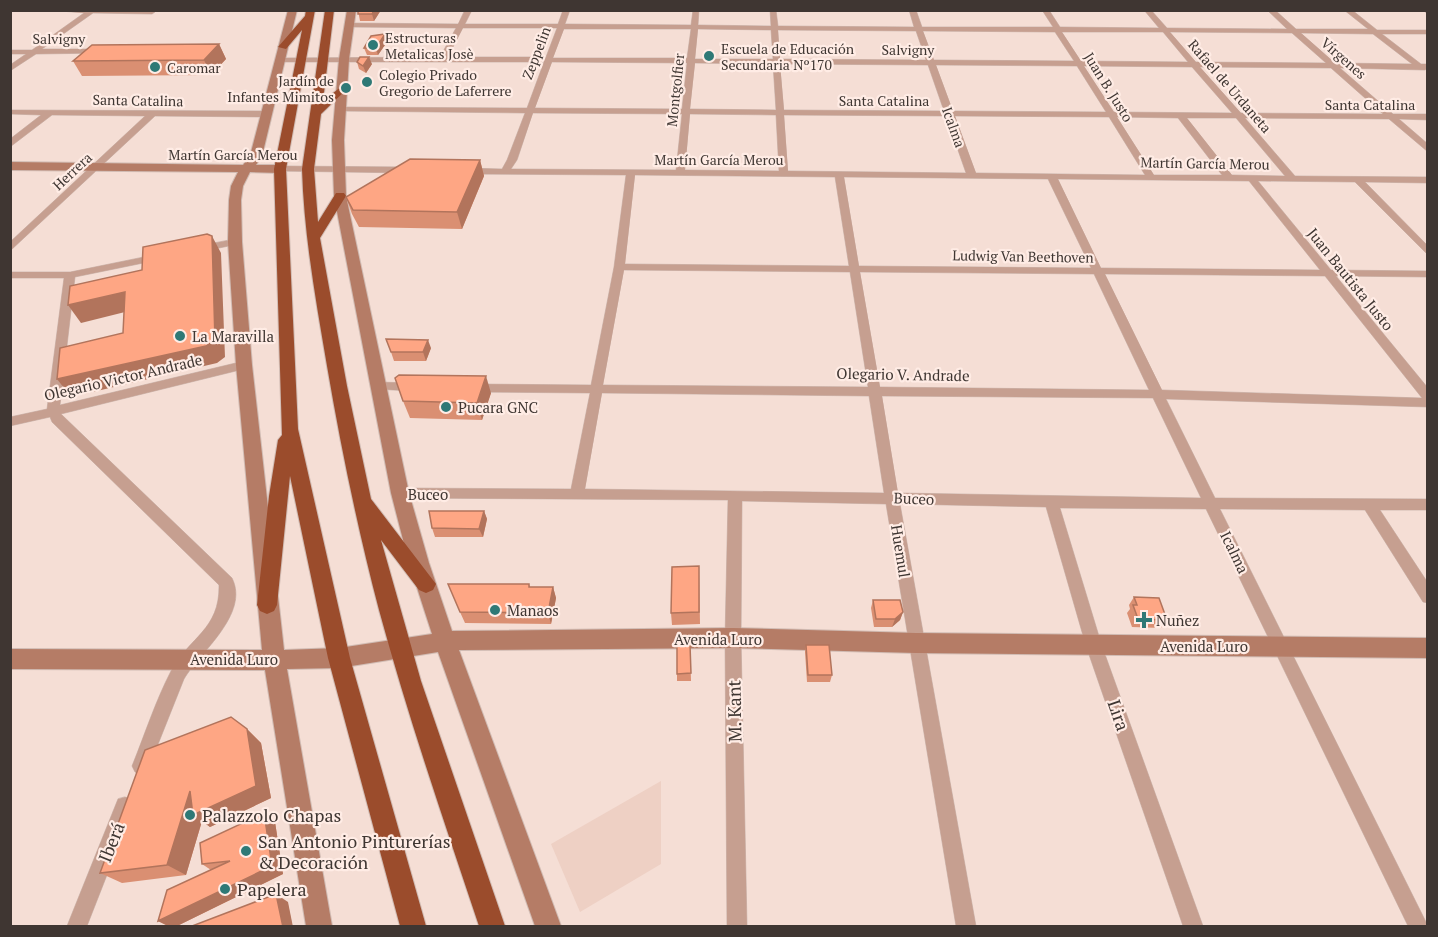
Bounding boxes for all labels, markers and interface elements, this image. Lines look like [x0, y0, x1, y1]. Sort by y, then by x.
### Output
street label: Zeppelin [517, 23, 555, 82]
place label: Estructuras Metalicas Josè [385, 28, 474, 63]
street label: Salvigny [33, 29, 86, 48]
street label: Vírgenes [1317, 33, 1371, 83]
street label: Rafael de Urdaneta [1184, 35, 1276, 137]
marker: Estructuras Metalicas Josè [366, 38, 380, 52]
place label: Escuela de Educación Secundaria Nº170 [721, 39, 855, 74]
street label: Salvigny [882, 40, 935, 59]
marker: Escuela de Educación Secundaria Nº170 [702, 49, 716, 63]
street label: Juan B. Justo [1080, 49, 1138, 126]
street label: Montgolfier [662, 52, 688, 128]
place label: Caromar [167, 58, 221, 77]
marker: Caromar [148, 60, 162, 74]
place label: Colegio Privado Gregorio de Laferrere [379, 65, 512, 100]
place label: Jardín de Infantes Mimitos [227, 71, 334, 106]
marker: Colegio Privado Gregorio de Laferrere [360, 75, 374, 89]
marker: Jardín de Infantes Mimitos [339, 81, 353, 95]
street label: Santa Catalina [92, 90, 184, 110]
street label: Santa Catalina [839, 91, 929, 110]
street label: Santa Catalina [1325, 95, 1415, 114]
street label: Icalma [938, 104, 970, 150]
street label: Martín García Merou [168, 145, 298, 164]
street label: Herrera [48, 148, 96, 194]
street label: Martín García Merou [654, 150, 784, 169]
street label: Martín García Merou [1140, 152, 1270, 174]
street label: Juan Bautista Justo [1303, 223, 1399, 335]
street label: Ludwig Van Beethoven [952, 245, 1094, 267]
place label: La Maravilla [192, 326, 275, 346]
marker: La Maravilla [173, 329, 187, 343]
street label: Olegario Victor Andrade [42, 349, 204, 405]
street label: Olegario V. Andrade [836, 363, 970, 385]
place label: Pucara GNC [458, 397, 538, 417]
marker: Pucara GNC [439, 400, 453, 414]
street label: Buceo [408, 484, 448, 504]
street label: Buceo [893, 487, 935, 509]
street label: Huemul [887, 523, 915, 579]
street label: Icalma [1216, 527, 1254, 577]
place label: Manaos [507, 600, 559, 620]
marker: Manaos [488, 603, 502, 617]
place label: Nuñez [1156, 610, 1199, 630]
marker: Nuñez [1137, 613, 1151, 627]
street label: Avenida Luro [674, 629, 762, 649]
street label: Avenida Luro [1160, 636, 1248, 656]
street label: Avenida Luro [190, 649, 278, 669]
street label: M. Kant [721, 679, 747, 742]
street label: Lira [1103, 696, 1135, 734]
place label: Palazzolo Chapas [202, 803, 341, 827]
marker: Palazzolo Chapas [183, 808, 197, 822]
street label: Iberá [92, 818, 130, 866]
place label: San Antonio Pinturerías & Decoración [258, 829, 451, 874]
marker: San Antonio Pinturerías & Decoración [239, 844, 253, 858]
place label: Papelera [237, 877, 307, 901]
marker: Papelera [218, 882, 232, 896]

